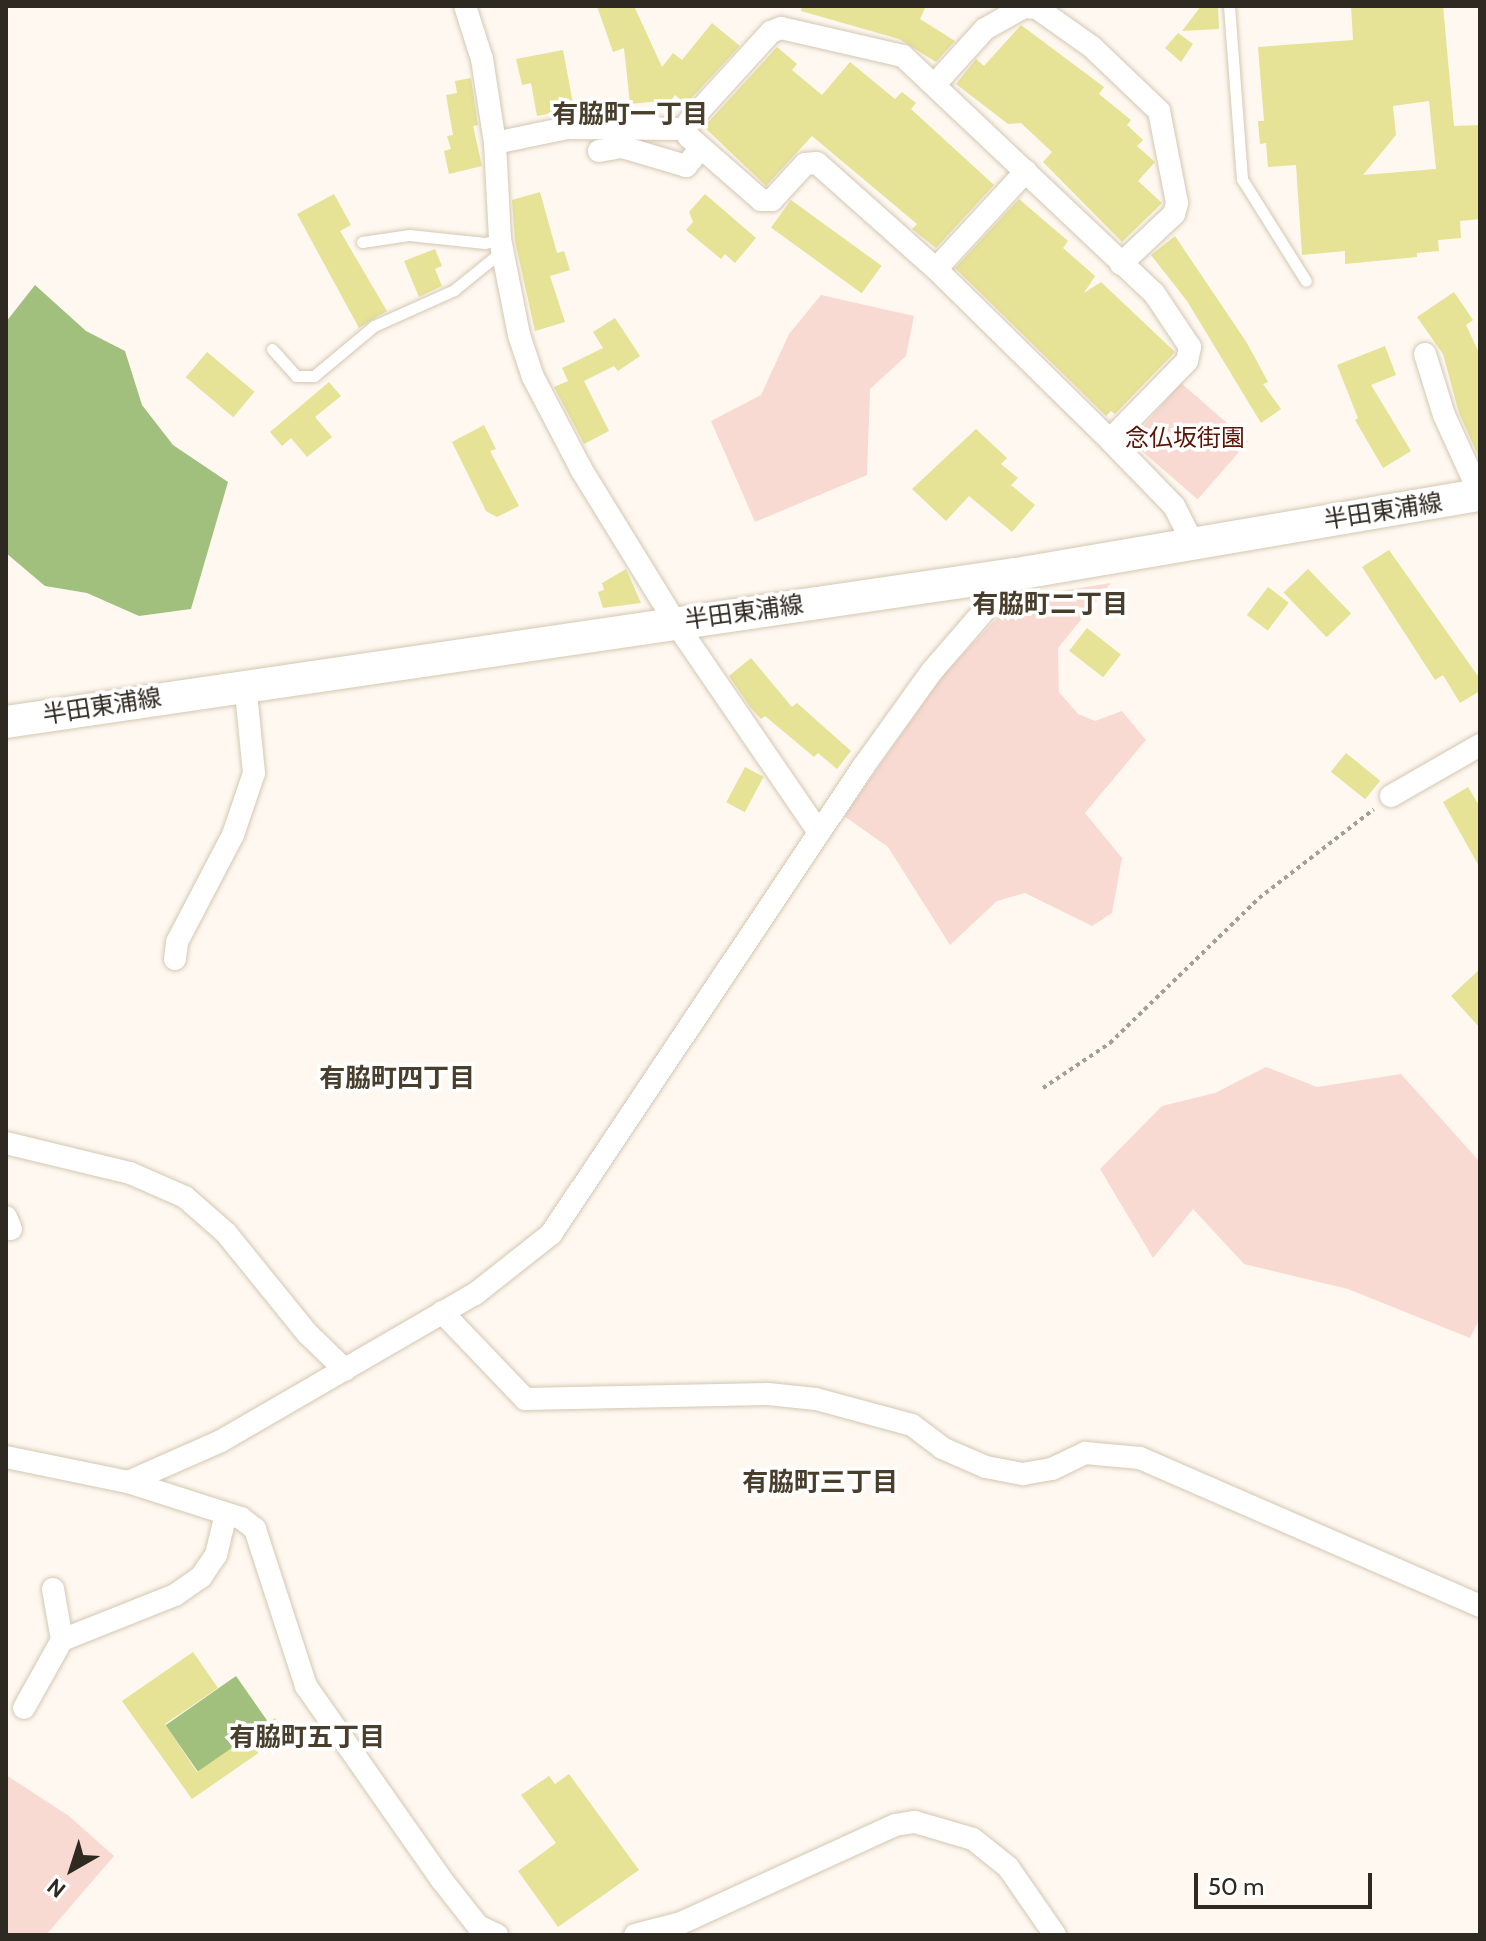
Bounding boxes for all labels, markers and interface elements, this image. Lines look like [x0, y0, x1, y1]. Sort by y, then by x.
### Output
district label: 有脇町一丁目 [552, 99, 708, 131]
park label: 念仏坂街園 [1125, 424, 1245, 452]
street label: 半田東浦線 [1321, 487, 1445, 535]
street label: 半田東浦線 [683, 589, 805, 635]
district label: 有脇町二丁目 [972, 589, 1128, 621]
street label: 半田東浦線 [40, 682, 164, 730]
district label: 有脇町四丁目 [319, 1063, 475, 1095]
district label: 有脇町三丁目 [742, 1467, 898, 1499]
district label: 有脇町五丁目 [229, 1722, 385, 1754]
north arrow [32, 1829, 112, 1909]
scale bar [1198, 1857, 1376, 1907]
text: 50 m [1208, 1872, 1264, 1901]
text: N [42, 1873, 71, 1903]

